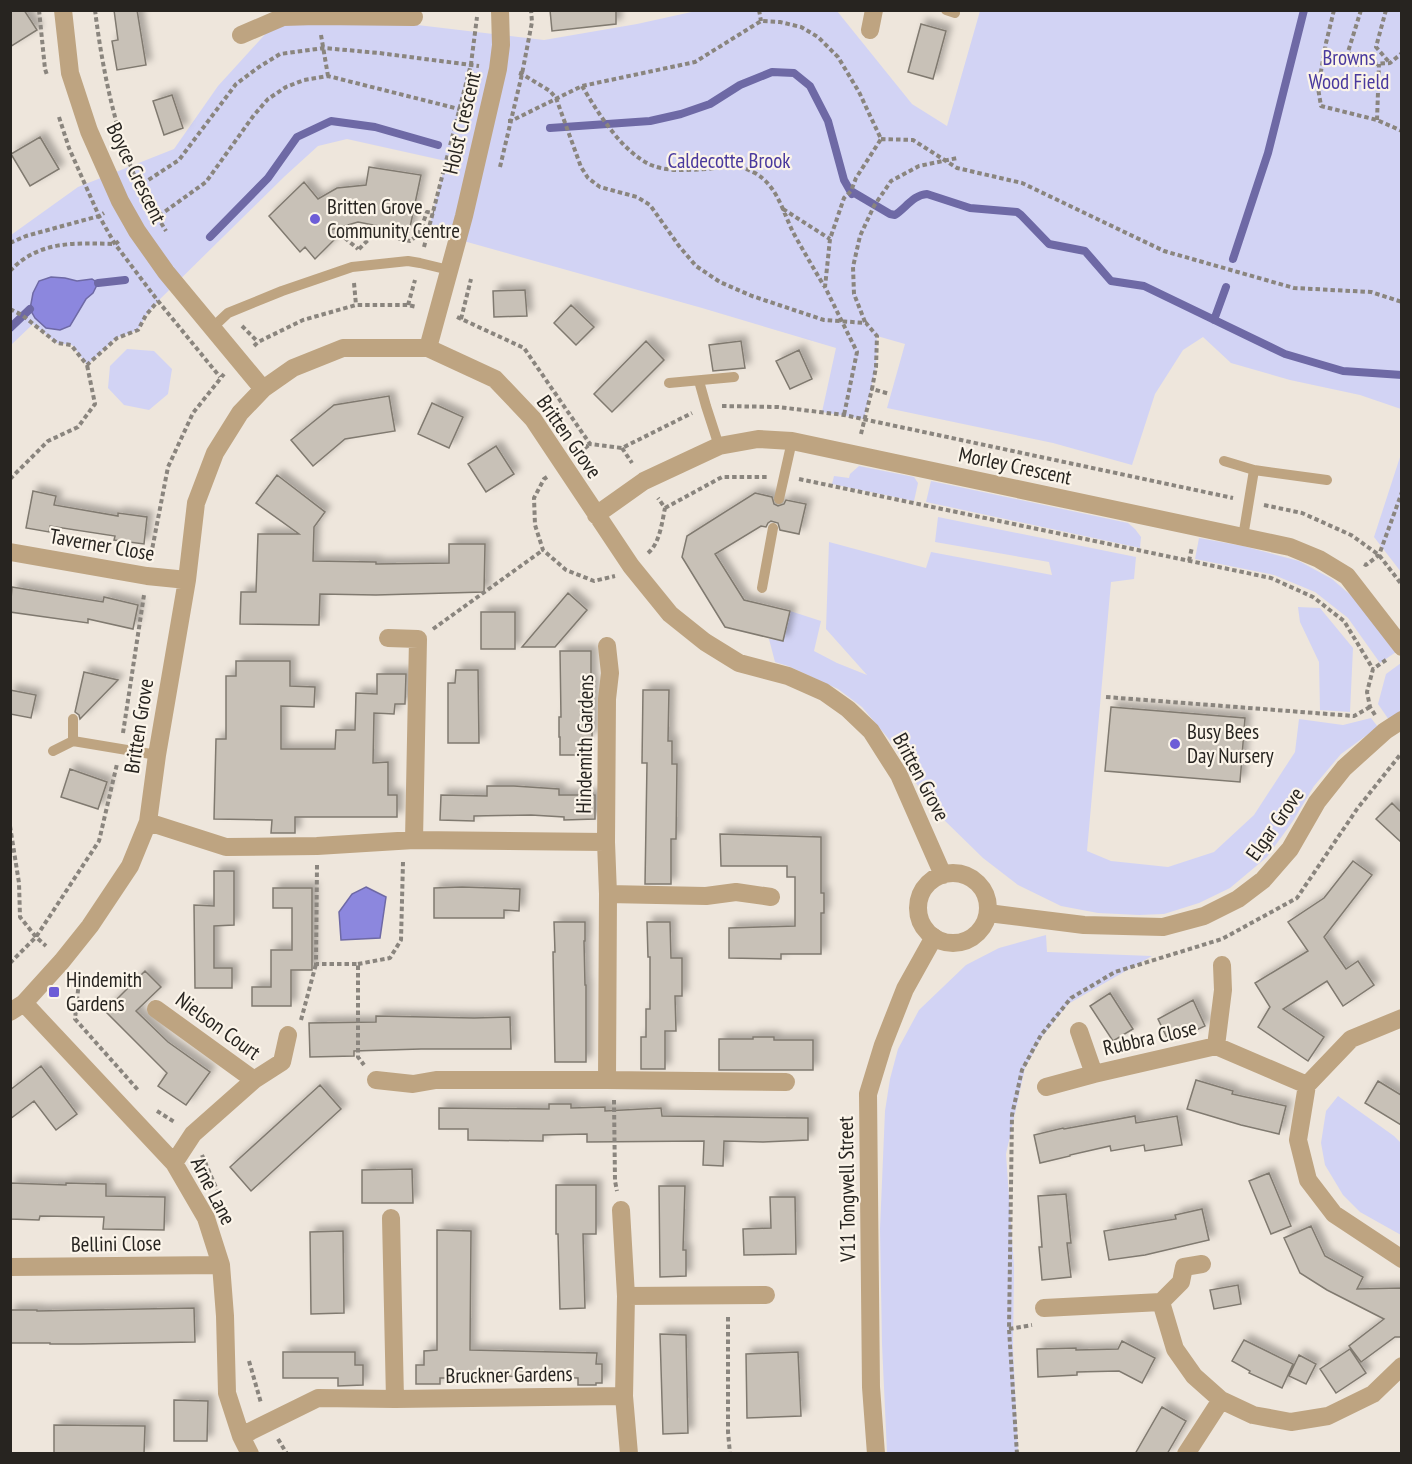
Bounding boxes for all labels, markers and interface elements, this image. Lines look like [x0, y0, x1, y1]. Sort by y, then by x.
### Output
park label: Browns Wood Field [1309, 44, 1389, 95]
street label: Holst Crescent [437, 69, 486, 177]
street label: Boyce Crescent [101, 118, 172, 228]
park label: Caldecotte Brook [668, 147, 790, 174]
place label: Britten Grove Community Centre [327, 193, 460, 244]
marker: Britten Grove Community Centre [308, 212, 322, 226]
street label: Britten Grove [531, 390, 608, 484]
street label: Morley Crescent [956, 440, 1074, 491]
street label: Taverner Close [48, 522, 157, 567]
street label: Hindemith Gardens [570, 674, 599, 814]
street label: Britten Grove [118, 677, 159, 775]
place label: Busy Bees Day Nursery [1187, 718, 1274, 769]
street label: Britten Grove [887, 728, 956, 825]
marker: Busy Bees Day Nursery [1168, 737, 1182, 751]
street label: Elgar Grove [1240, 782, 1310, 866]
place label: Hindemith Gardens [66, 966, 142, 1017]
marker: Hindemith Gardens [47, 985, 61, 999]
street label: Nielson Court [171, 986, 266, 1066]
street label: Rubbra Close [1100, 1014, 1199, 1061]
street label: V11 Tongwell Street [832, 1116, 861, 1263]
street label: Arne Lane [185, 1152, 242, 1229]
street label: Bellini Close [71, 1229, 161, 1258]
street label: Bruckner Gardens [445, 1360, 573, 1389]

